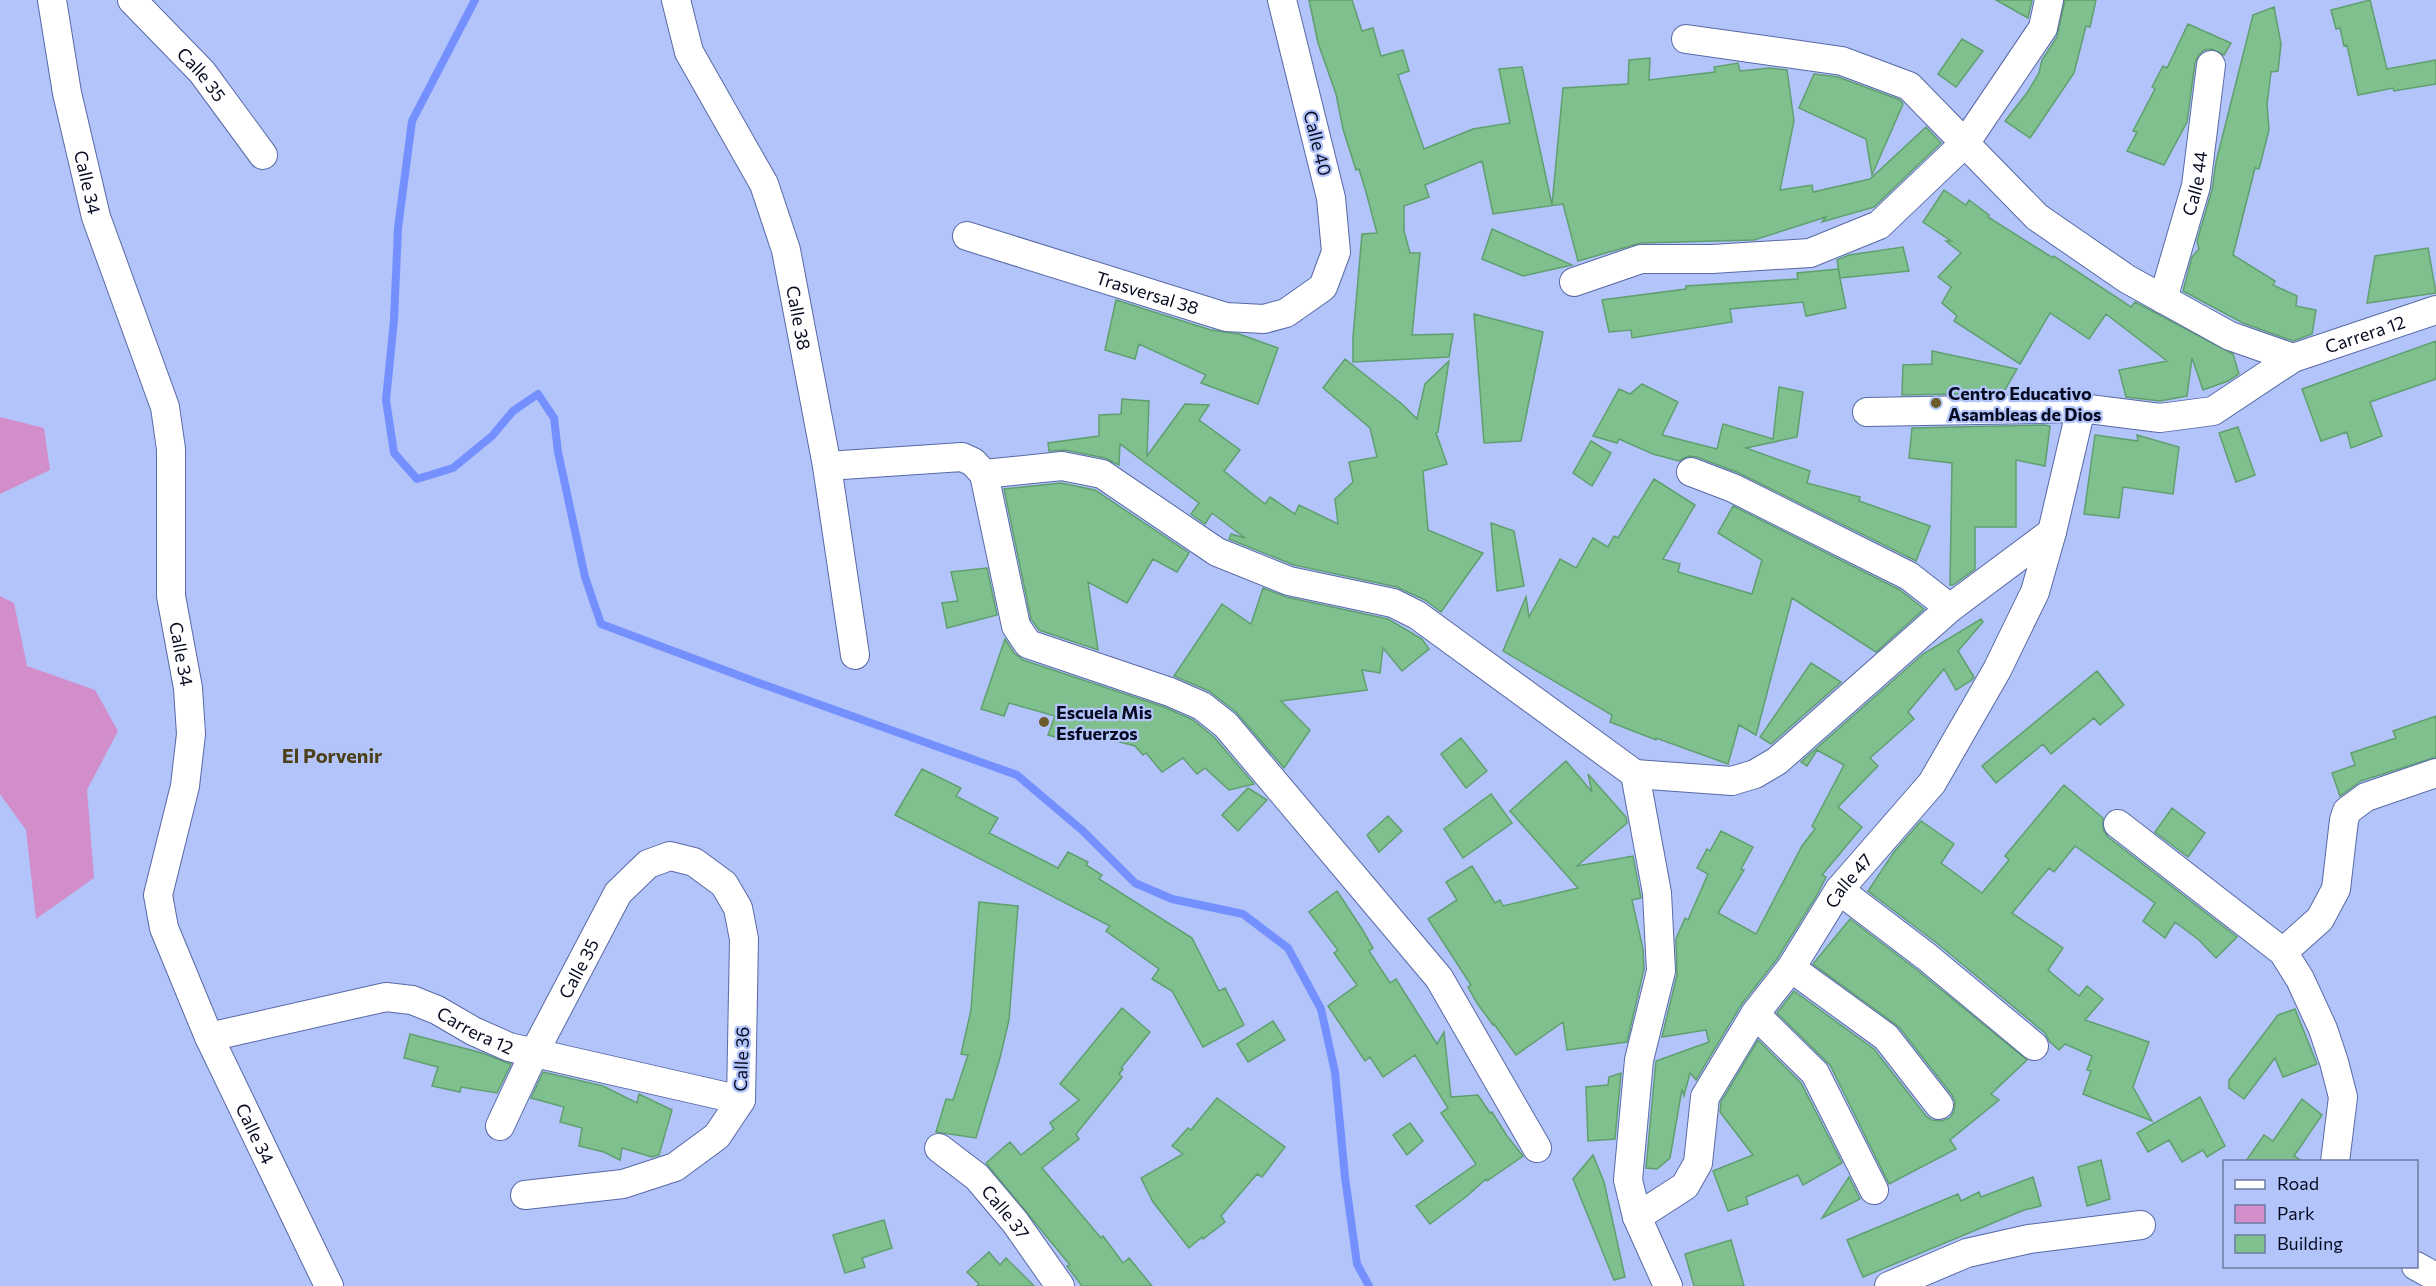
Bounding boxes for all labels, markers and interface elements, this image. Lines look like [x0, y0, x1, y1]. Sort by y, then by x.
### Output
street label: Calle 35 [173, 42, 231, 106]
street label: Calle 40 [1299, 108, 1337, 178]
street label: Calle 34 [70, 148, 106, 217]
street label: Calle 44 [2177, 150, 2211, 218]
street label: Trasversal 38 [1093, 266, 1202, 319]
street label: Calle 38 [782, 284, 816, 352]
street label: Carrera 12 [2322, 310, 2408, 357]
place label: Centro Educativo Asambleas de Dios [1948, 382, 2102, 425]
marker: Centro Educativo Asambleas de Dios [1929, 396, 1943, 410]
street label: Calle 34 [165, 620, 198, 688]
place label: Escuela Mis Esfuerzos [1056, 701, 1152, 744]
marker: Escuela Mis Esfuerzos [1037, 715, 1051, 729]
district label: El Porvenir [282, 743, 382, 767]
street label: Calle 47 [1820, 849, 1877, 912]
street label: Calle 35 [554, 935, 603, 1002]
street label: Carrera 12 [433, 1001, 517, 1059]
street label: Calle 36 [729, 1026, 753, 1092]
street label: Calle 34 [231, 1099, 280, 1168]
legend [2223, 1160, 2418, 1268]
text: Road [2277, 1172, 2319, 1194]
street label: Calle 37 [977, 1180, 1034, 1243]
text: Park [2277, 1202, 2315, 1224]
text: Building [2277, 1232, 2343, 1254]

